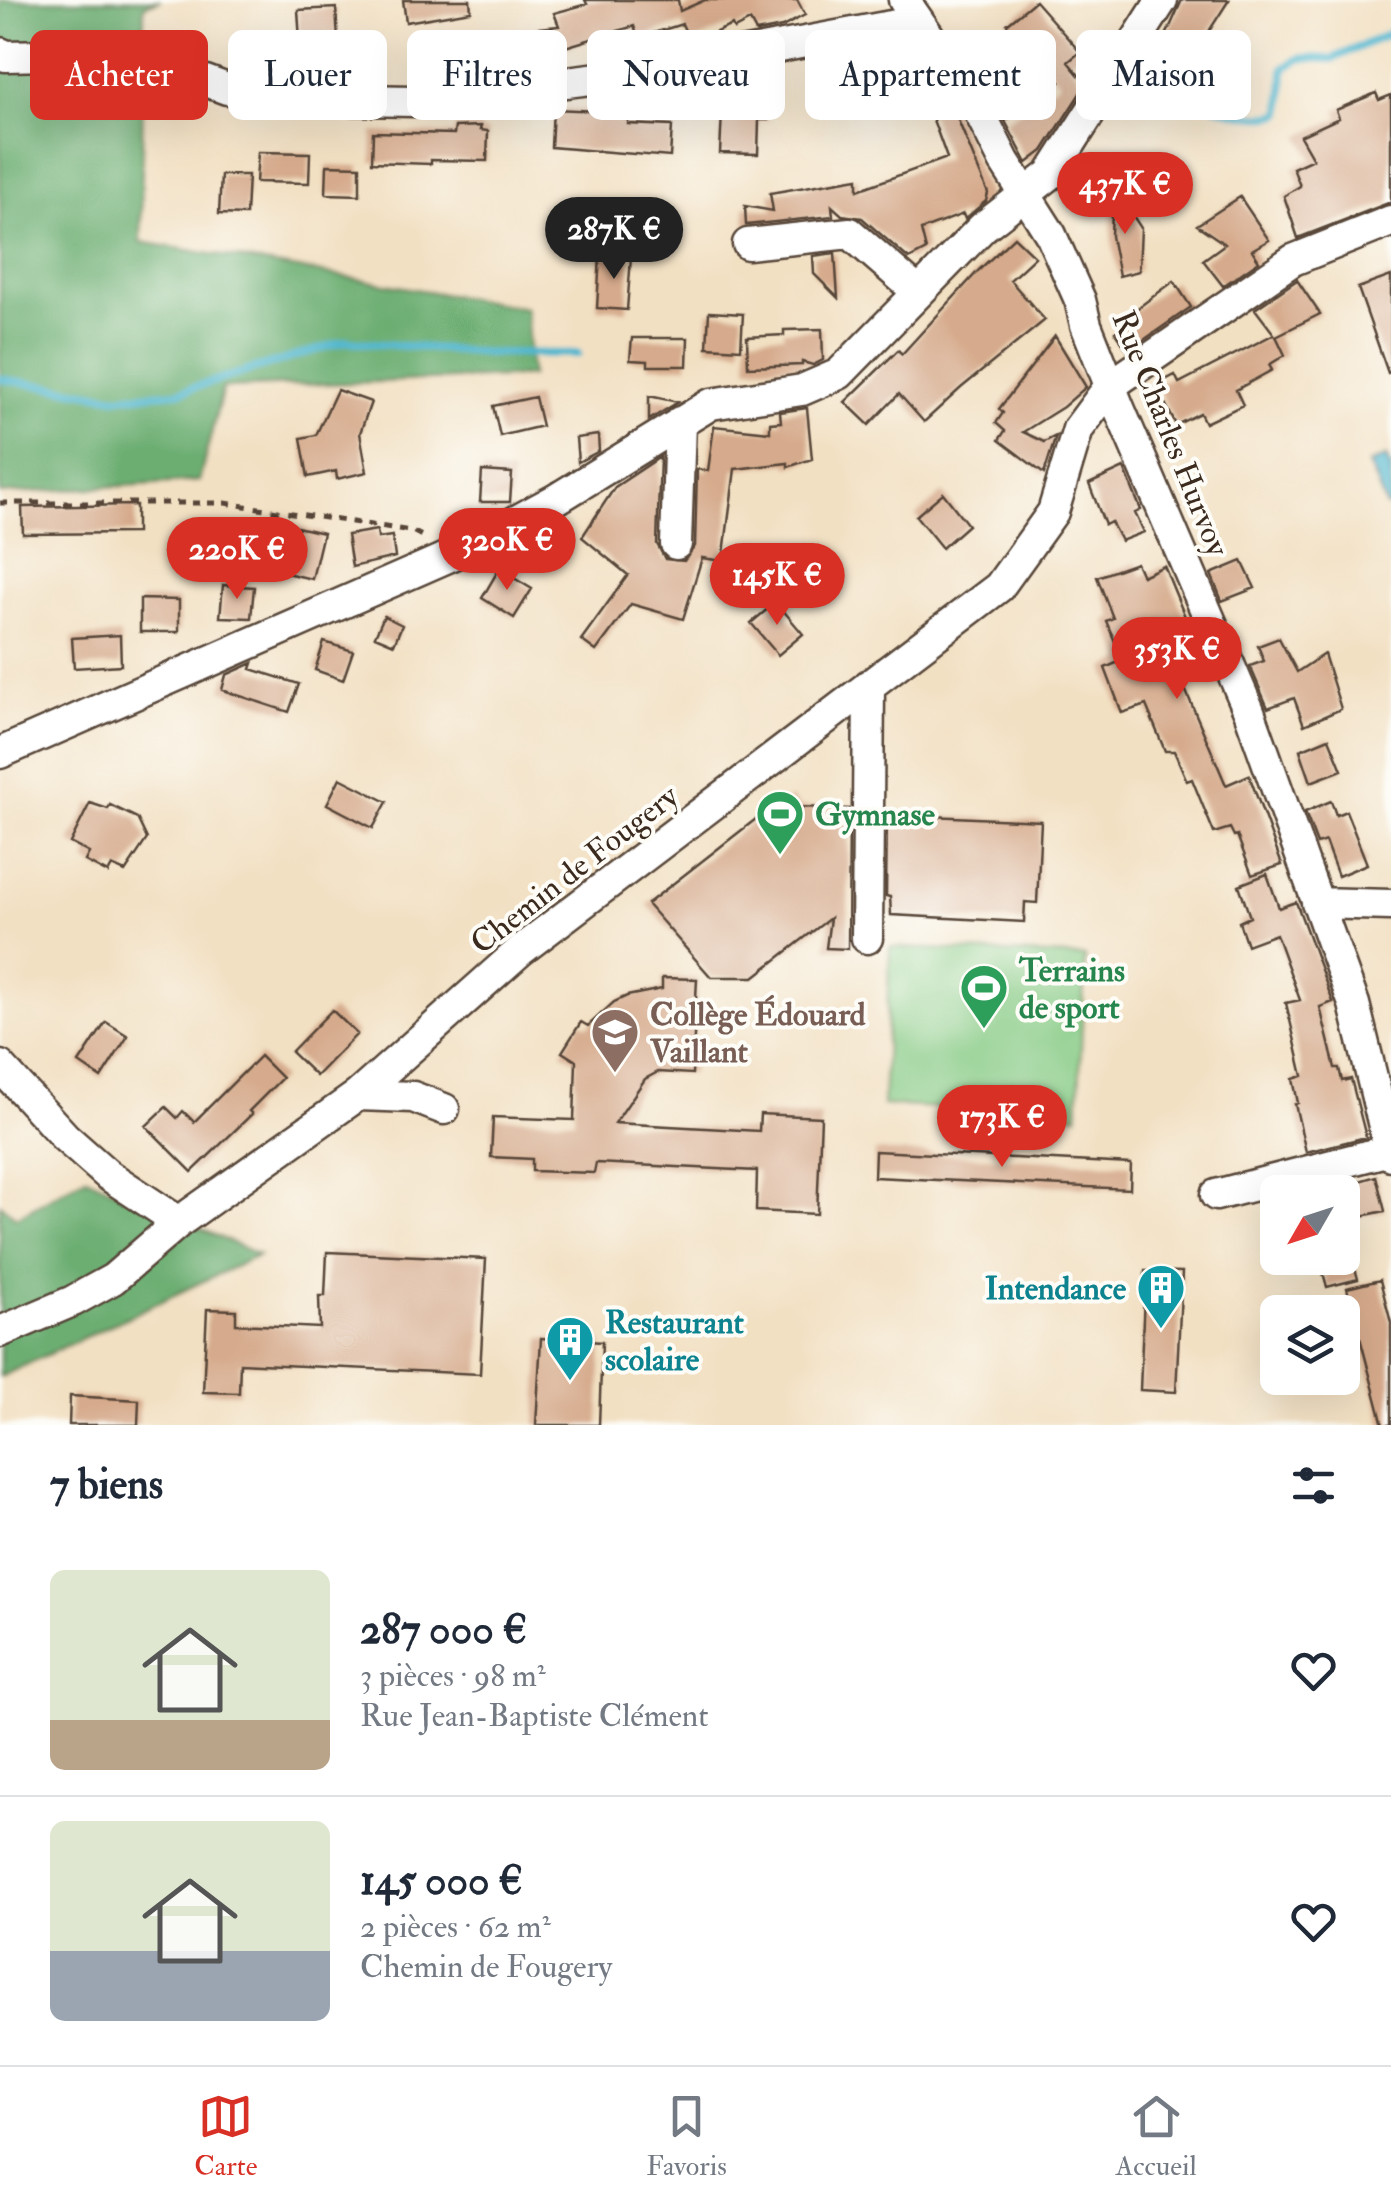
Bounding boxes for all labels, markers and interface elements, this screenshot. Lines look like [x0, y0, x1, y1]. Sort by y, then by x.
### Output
chip: Acheter [30, 30, 208, 120]
chip: Louer [228, 30, 387, 120]
chip: Filtres [407, 30, 567, 120]
chip: Nouveau [587, 30, 785, 120]
chip: Appartement [805, 30, 1056, 120]
chip: Maison [1076, 30, 1251, 120]
pin: 437K € [1044, 152, 1206, 237]
text: 437K € [1079, 164, 1171, 204]
pin: 287K € [533, 197, 695, 282]
text: 287K € [567, 209, 661, 249]
street label: Rue Charles Hurvoy [1103, 305, 1238, 563]
pin: 320K € [426, 508, 588, 593]
pin: 220K € [156, 517, 318, 602]
text: 320K € [461, 520, 553, 560]
text: 220K € [189, 529, 285, 569]
pin: 145K € [696, 543, 858, 628]
text: 145K € [732, 555, 822, 595]
pin: 353K € [1096, 617, 1258, 702]
text: 353K € [1134, 629, 1220, 669]
street label: Chemin de Fougery [463, 776, 687, 963]
sports icon: Gymnase [754, 788, 806, 856]
place label: Gymnase [815, 795, 935, 835]
place label: Terrains de sport [1018, 951, 1125, 1028]
sports icon: Terrains de sport [958, 962, 1010, 1030]
place label: Collège Édouard Vaillant [649, 994, 866, 1072]
school or university icon: Collège Édouard Vaillant [589, 1006, 641, 1074]
pin: 173K € [921, 1085, 1083, 1170]
text: 173K € [959, 1097, 1045, 1137]
north arrow [1260, 1175, 1360, 1275]
map controls [1260, 1175, 1360, 1395]
building icon: Intendance [1135, 1262, 1187, 1330]
place label: Intendance [985, 1269, 1127, 1309]
button: layers [1260, 1295, 1360, 1395]
place label: Restaurant scolaire [605, 1303, 745, 1380]
building icon: Restaurant scolaire [544, 1314, 596, 1382]
icon: filters [1286, 1458, 1341, 1513]
text: 7 biens [50, 1459, 163, 1511]
text: 287 000 € [360, 1604, 527, 1656]
icon: home [130, 1610, 250, 1730]
icon: heart [1286, 1643, 1341, 1698]
text: 3 pièces · 98 m² [360, 1656, 546, 1696]
text: Rue Jean-Baptiste Clément [360, 1696, 709, 1736]
text: 145 000 € [360, 1855, 523, 1907]
icon: home [130, 1861, 250, 1981]
icon: heart [1286, 1894, 1341, 1949]
text: 2 pièces · 62 m² [360, 1907, 551, 1947]
text: Chemin de Fougery [360, 1947, 612, 1987]
tab: Carte [194, 2089, 257, 2184]
tab: Favoris [646, 2089, 727, 2184]
tab: Accueil [1116, 2089, 1197, 2184]

